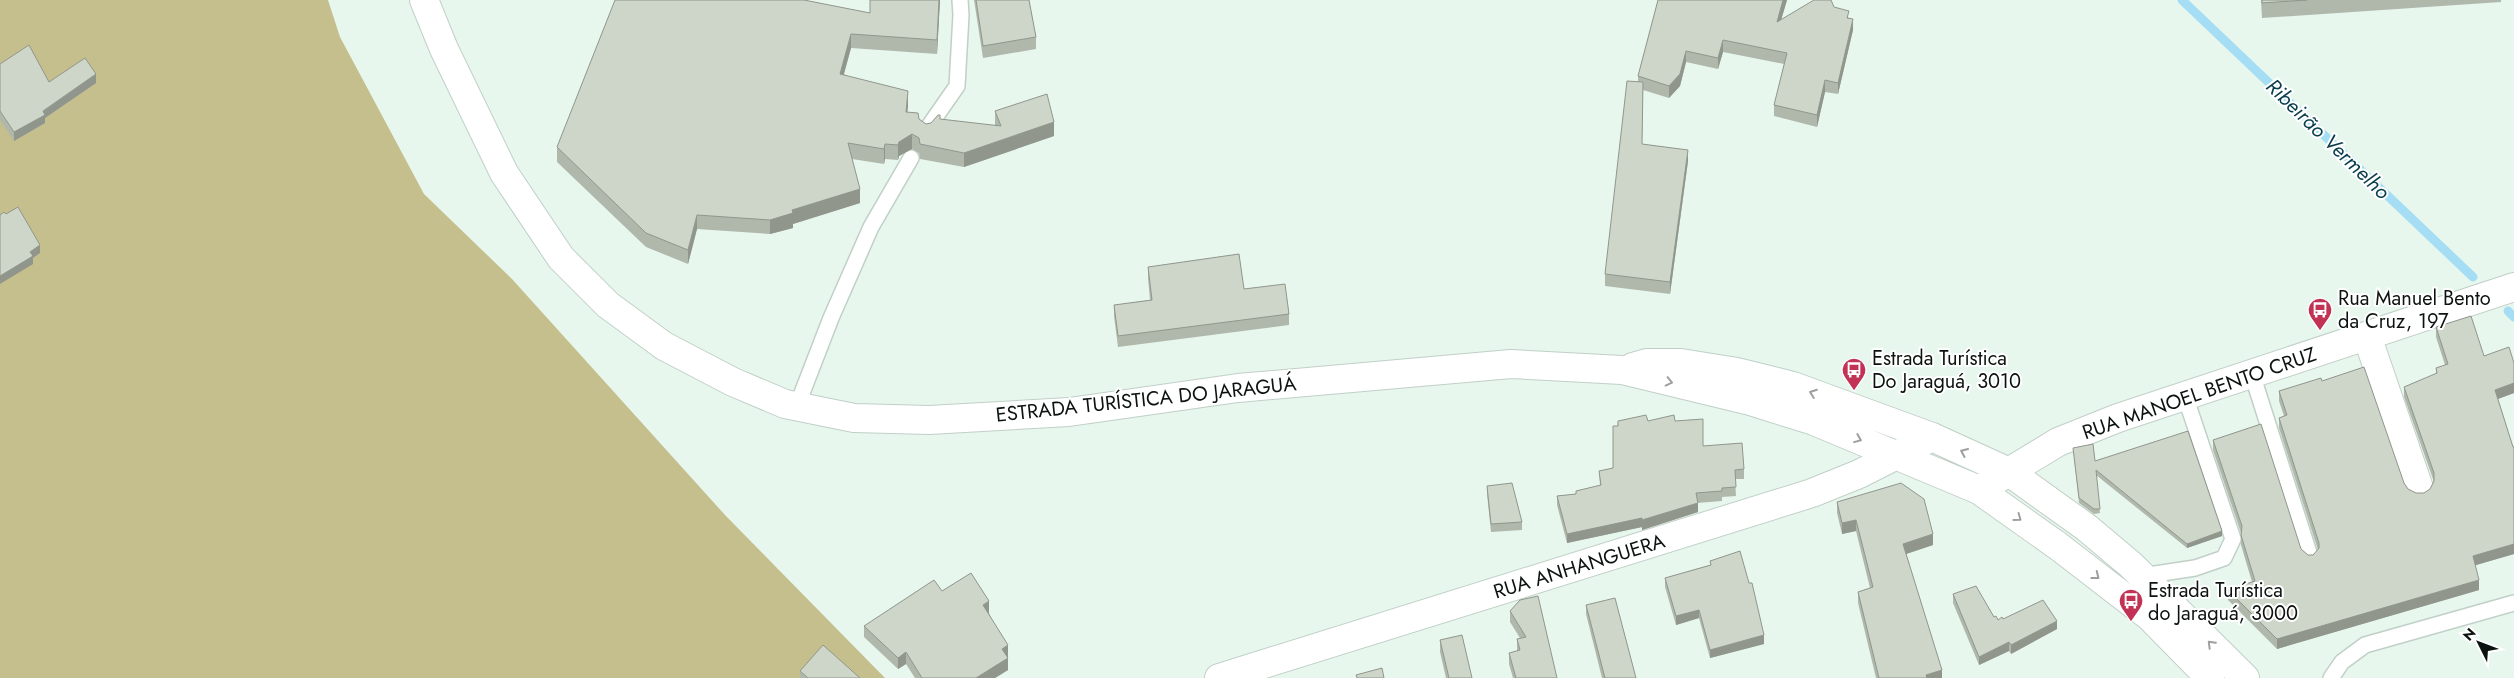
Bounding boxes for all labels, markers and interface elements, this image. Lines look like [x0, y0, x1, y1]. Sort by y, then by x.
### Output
water label: Ribeirão Vermelho [2259, 72, 2397, 206]
place label: Rua Manuel Bento da Cruz, 197 [2338, 284, 2491, 336]
bus stop icon: Rua Manuel Bento da Cruz, 197 [2307, 297, 2333, 331]
street label: RUA MANOEL BENTO CRUZ [2078, 340, 2320, 447]
place label: Estrada Turística Do Jaraguá, 3010 [1872, 344, 2021, 396]
bus stop icon: Estrada Turística Do Jaraguá, 3010 [1841, 357, 1867, 391]
street label: ESTRADA TURÍSTICA DO JARAGUÁ [994, 369, 1299, 430]
one-way arrow [1664, 376, 1673, 387]
one-way arrow [1809, 389, 1818, 399]
one-way arrow [1853, 432, 1862, 443]
one-way arrow [1960, 448, 1969, 458]
one-way arrow [2012, 512, 2022, 521]
street label: RUA ANHANGUERA [1490, 526, 1669, 606]
one-way arrow [2090, 570, 2100, 579]
place label: Estrada Turística do Jaraguá, 3000 [2148, 576, 2298, 628]
bus stop icon: Estrada Turística do Jaraguá, 3000 [2118, 588, 2144, 622]
north arrow [2454, 618, 2504, 668]
text: N [2458, 623, 2480, 645]
one-way arrow [2207, 640, 2216, 649]

